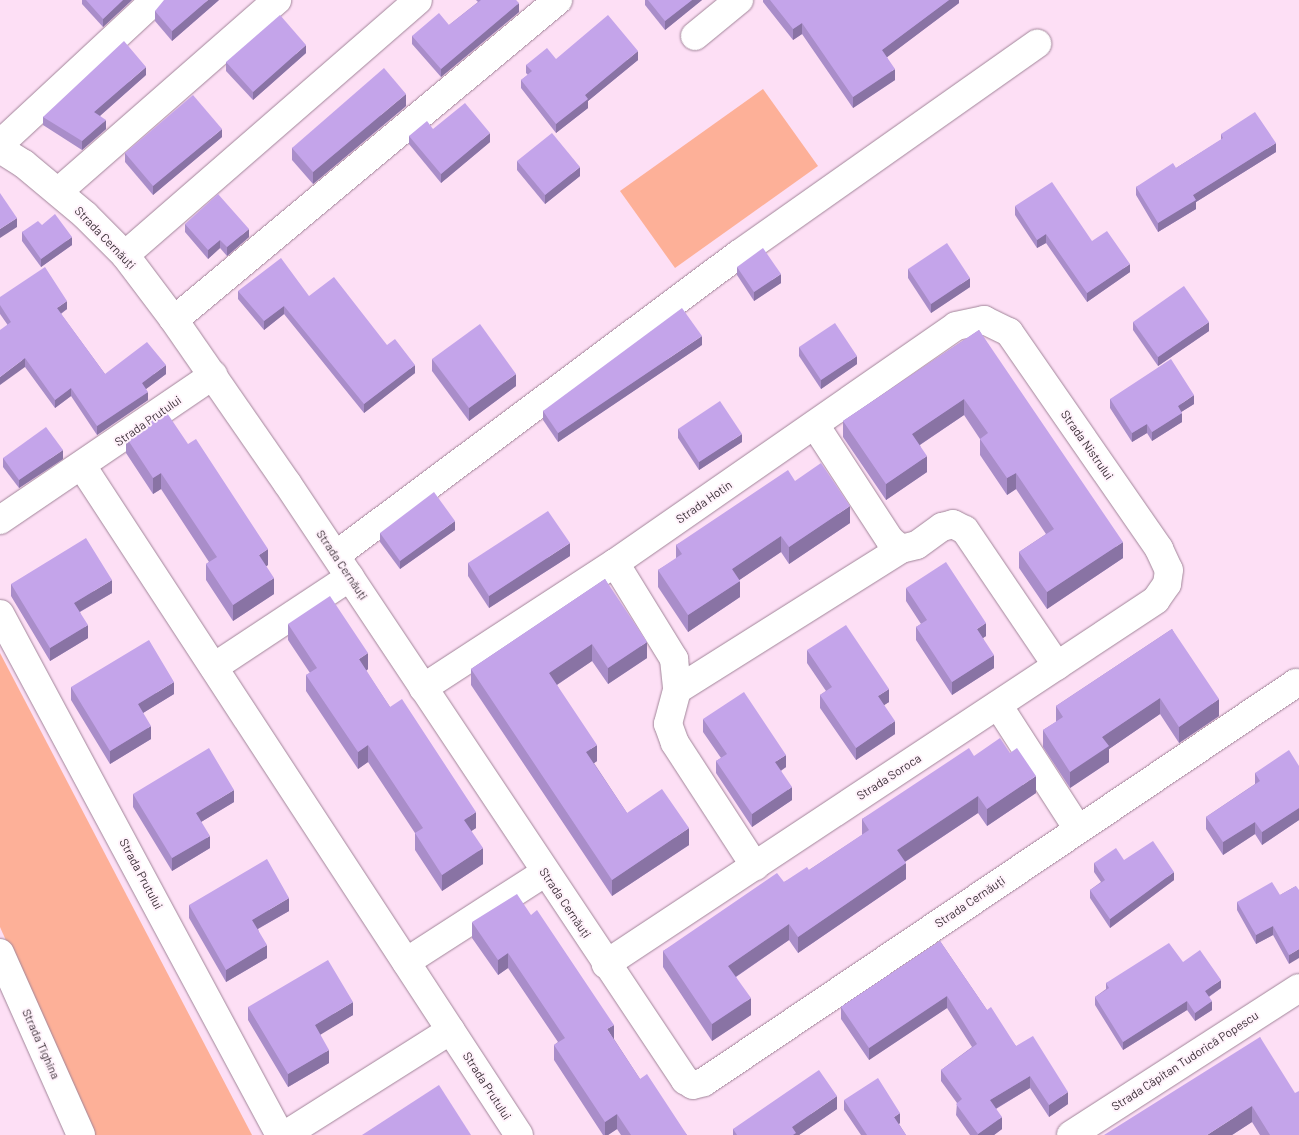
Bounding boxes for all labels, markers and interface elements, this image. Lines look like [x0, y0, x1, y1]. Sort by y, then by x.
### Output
street label: Strada Cernăuți [72, 204, 138, 272]
street label: Strada Prutului [112, 393, 184, 449]
street label: Strada Nistrului [1058, 408, 1116, 482]
street label: Strada Hotin [673, 477, 735, 527]
street label: Strada Cernăuți [313, 527, 371, 603]
street label: Strada Soroca [854, 751, 924, 803]
street label: Strada Prutului [116, 836, 166, 912]
street label: Strada Cernăuți [536, 865, 594, 941]
street label: Strada Cernăuți [932, 873, 1008, 931]
street label: Strada Tighina [19, 1007, 63, 1081]
street label: Strada Căpitan Tudorică Popescu [1109, 1008, 1261, 1114]
street label: Strada Prutului [460, 1049, 514, 1123]

